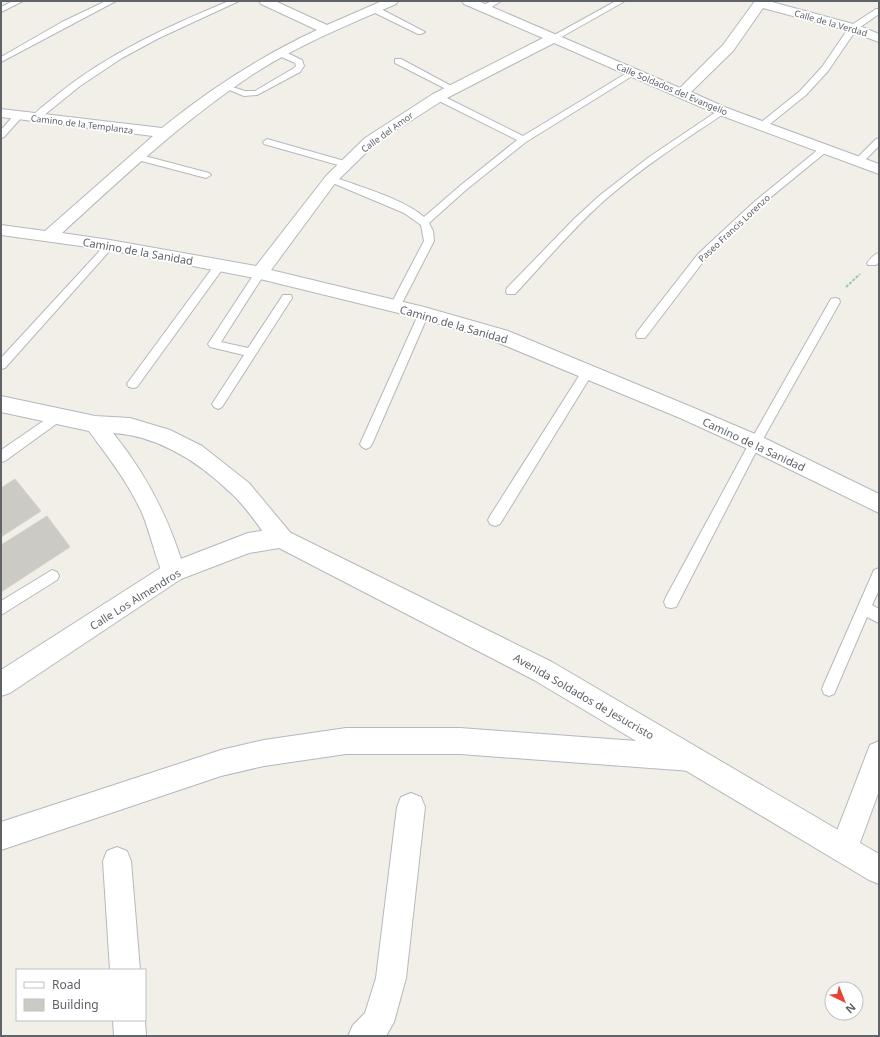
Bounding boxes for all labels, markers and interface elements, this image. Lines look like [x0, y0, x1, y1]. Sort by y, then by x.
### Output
street label: Calle de la Verdad [793, 6, 869, 40]
street label: Calle Soldados del Evangelio [614, 60, 730, 118]
street label: Calle del Amor [358, 109, 416, 155]
street label: Camino de la Templanza [30, 111, 134, 137]
street label: Paseo Francis Lorenzo [695, 191, 773, 265]
street label: Camino de la Sanidad [82, 234, 194, 268]
street label: Camino de la Sanidad [398, 301, 510, 347]
street label: Camino de la Sanidad [700, 414, 808, 474]
street label: Calle Los Almendros [87, 565, 183, 633]
street label: Avenida Soldados de Jesucristo [511, 650, 657, 743]
legend [16, 969, 146, 1021]
text: Road [52, 976, 81, 993]
north arrow [824, 981, 864, 1021]
text: Building [52, 996, 99, 1013]
text: N [843, 1000, 860, 1017]

